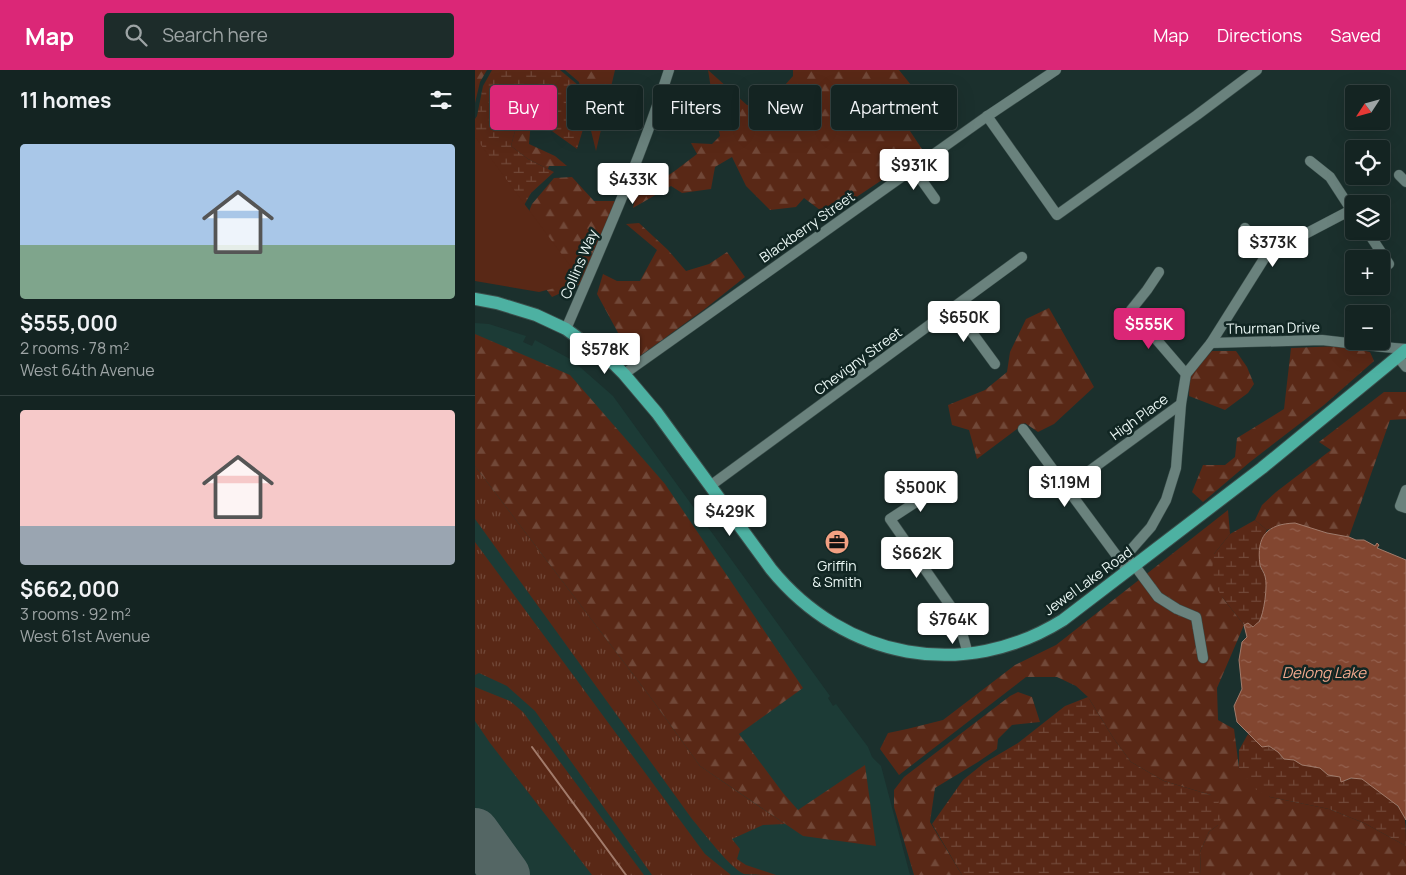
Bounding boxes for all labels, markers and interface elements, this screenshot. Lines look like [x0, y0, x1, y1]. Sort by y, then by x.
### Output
search box [104, 13, 454, 58]
text: Map [25, 19, 74, 52]
icon: search [122, 21, 150, 49]
text: Search here [162, 22, 268, 48]
text: Map [1153, 23, 1189, 47]
text: Directions [1217, 23, 1302, 47]
text: Saved [1330, 23, 1381, 47]
chip: Buy [490, 85, 557, 130]
chip: Rent [567, 85, 643, 130]
chip: Filters [653, 85, 739, 130]
chip: New [749, 85, 821, 130]
chip: Apartment [831, 85, 957, 130]
north arrow [1345, 85, 1390, 130]
map controls [1345, 85, 1390, 350]
text: 11 homes [20, 86, 111, 114]
icon: filters [427, 86, 455, 114]
button: locate [1345, 140, 1390, 185]
pin: $931K [879, 148, 949, 191]
text: $931K [891, 154, 937, 176]
pin: $433K [598, 162, 668, 205]
text: $433K [609, 168, 657, 190]
icon: home [193, 177, 283, 267]
street label: Blackberry Street [755, 186, 858, 267]
button: layers [1345, 195, 1390, 240]
street label: Collins Way [555, 226, 602, 301]
pin: $373K [1238, 226, 1308, 268]
text: $373K [1249, 231, 1297, 253]
button: + [1345, 250, 1390, 295]
pin: $650K [929, 300, 999, 343]
button: − [1345, 305, 1390, 350]
text: $650K [939, 306, 989, 328]
pin: $555K [1114, 308, 1184, 350]
text: $555,000 [20, 309, 118, 337]
text: $555K [1125, 313, 1173, 335]
street label: Thurman Drive [1226, 317, 1320, 338]
street label: Chevigny Street [810, 322, 906, 399]
pin: $578K [570, 332, 640, 375]
text: 2 rooms · 78 m² [20, 337, 129, 359]
text: $578K [581, 338, 629, 360]
text: West 64th Avenue [20, 359, 155, 381]
street label: High Place [1106, 389, 1172, 444]
icon: home [193, 442, 283, 532]
pin: $1.19M [1024, 466, 1106, 508]
pin: $500K [886, 470, 956, 513]
text: $1.19M [1040, 471, 1090, 493]
text: $500K [896, 476, 946, 498]
pin: $429K [695, 494, 765, 537]
text: $429K [705, 500, 755, 522]
office icon: Griffin & Smith [824, 529, 850, 555]
pin: $662K [882, 536, 952, 579]
text: $662K [892, 542, 942, 564]
street label: Jewel Lake Road [1040, 542, 1136, 619]
place label: Griffin & Smith [812, 556, 862, 591]
text: $662,000 [20, 575, 120, 603]
pin: $764K [918, 602, 988, 645]
text: 3 rooms · 92 m² [20, 603, 131, 625]
text: $764K [929, 608, 977, 630]
text: West 61st Avenue [20, 625, 150, 647]
water label: Delong Lake [1282, 662, 1367, 683]

